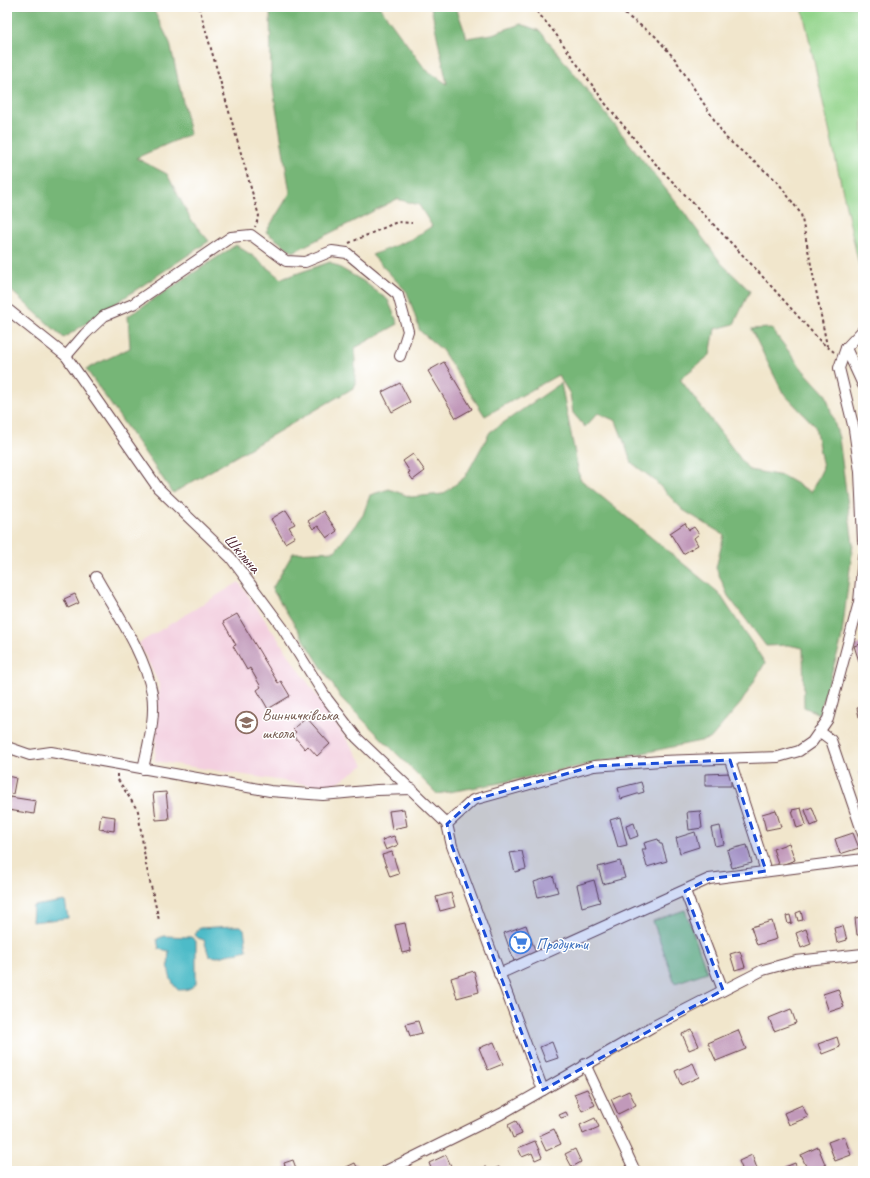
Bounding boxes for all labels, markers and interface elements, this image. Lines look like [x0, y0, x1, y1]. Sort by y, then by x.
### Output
street label: Шкільна [220, 530, 265, 578]
place label: Винничківська школа [262, 705, 340, 743]
school or university icon: Винничківська школа [233, 710, 259, 736]
supermarket icon: Продукти [507, 930, 533, 956]
place label: Продукти [536, 934, 589, 954]

